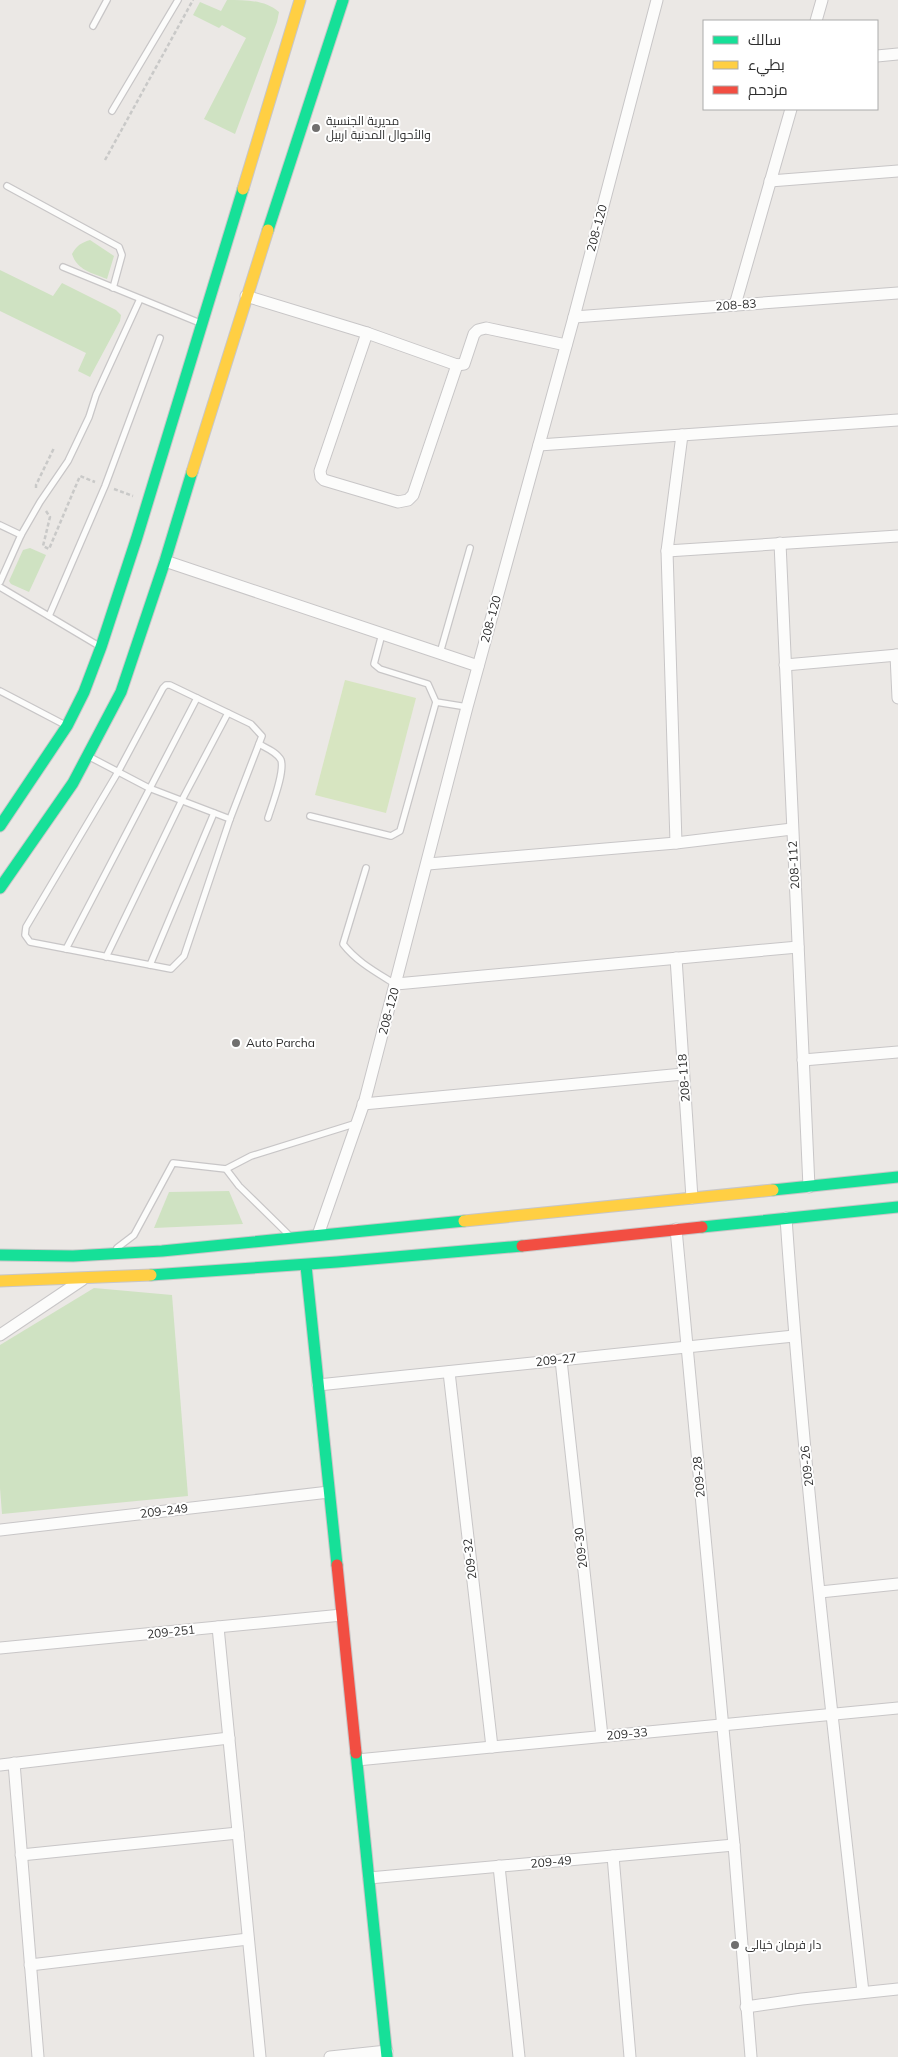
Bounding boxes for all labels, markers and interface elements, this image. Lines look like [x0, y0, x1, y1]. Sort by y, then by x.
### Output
legend [703, 20, 878, 110]
text: سالك [748, 30, 781, 49]
text: بطيء [748, 55, 785, 77]
text: مزدحم [748, 80, 788, 100]
place label: مديرية الجنسية والأحوال المدنية اربيل [326, 113, 431, 142]
marker: مديرية الجنسية والأحوال المدنية اربيل [310, 122, 322, 134]
street label: 208-120 [583, 203, 610, 253]
street label: 208-83 [715, 296, 757, 313]
street label: 208-120 [477, 594, 504, 644]
street label: 208-112 [785, 840, 802, 890]
street label: 208-120 [375, 986, 402, 1036]
place label: Auto Parcha [246, 1035, 315, 1050]
marker: Auto Parcha [230, 1037, 242, 1049]
street label: 208-118 [674, 1053, 693, 1103]
street label: 209-27 [535, 1350, 577, 1369]
street label: 209-26 [797, 1445, 816, 1487]
street label: 209-28 [689, 1456, 708, 1498]
street label: 209-249 [139, 1500, 189, 1521]
street label: 209-30 [571, 1527, 590, 1569]
street label: 209-32 [460, 1538, 479, 1580]
street label: 209-251 [146, 1622, 196, 1641]
street label: 209-33 [606, 1724, 648, 1743]
street label: 209-49 [530, 1852, 572, 1871]
place label: دار فرمان خیالی [745, 1937, 821, 1952]
marker: دار فرمان خیالی [729, 1939, 741, 1951]

